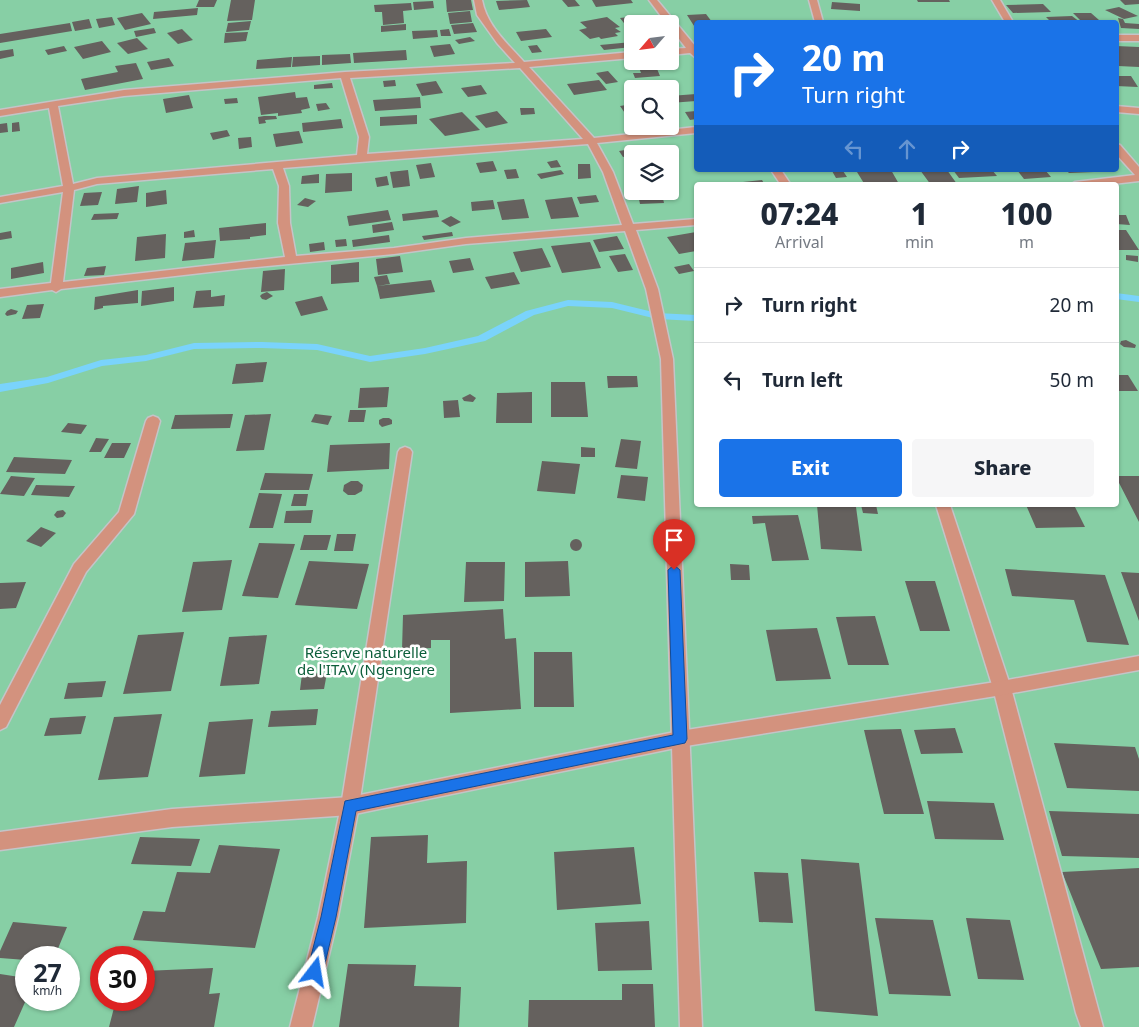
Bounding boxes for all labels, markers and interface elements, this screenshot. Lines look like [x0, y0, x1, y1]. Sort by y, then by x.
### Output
north arrow [624, 15, 679, 70]
map controls [624, 15, 679, 200]
text: 20 m [802, 34, 885, 81]
icon: right [719, 40, 784, 105]
text: Turn right [802, 79, 905, 109]
button: search [624, 80, 679, 135]
icon: left [840, 135, 868, 163]
icon: ahead [893, 135, 921, 163]
icon: right [946, 135, 974, 163]
button: layers [624, 145, 679, 200]
text: 07:24 [761, 193, 838, 234]
text: 1 [911, 193, 928, 234]
text: 100 [1000, 193, 1052, 234]
text: Arrival [775, 231, 824, 253]
text: min [905, 231, 934, 253]
text: m [1019, 231, 1034, 253]
icon: right [719, 291, 747, 319]
text: Turn right [762, 292, 857, 318]
text: 20 m [1050, 292, 1094, 318]
icon: left [719, 366, 747, 394]
text: Turn left [762, 367, 843, 393]
text: 50 m [1050, 367, 1094, 393]
button: Exit [719, 439, 902, 497]
button: Share [912, 439, 1094, 497]
pin [653, 519, 695, 570]
icon: arrive [660, 526, 688, 554]
park label: Réserve naturelle de l'ITAV (Ngengere [297, 642, 435, 679]
position arrow [288, 945, 340, 997]
speed limit sign: 30 [90, 946, 155, 1011]
text: 27 [33, 955, 62, 989]
text: km/h [33, 982, 62, 999]

